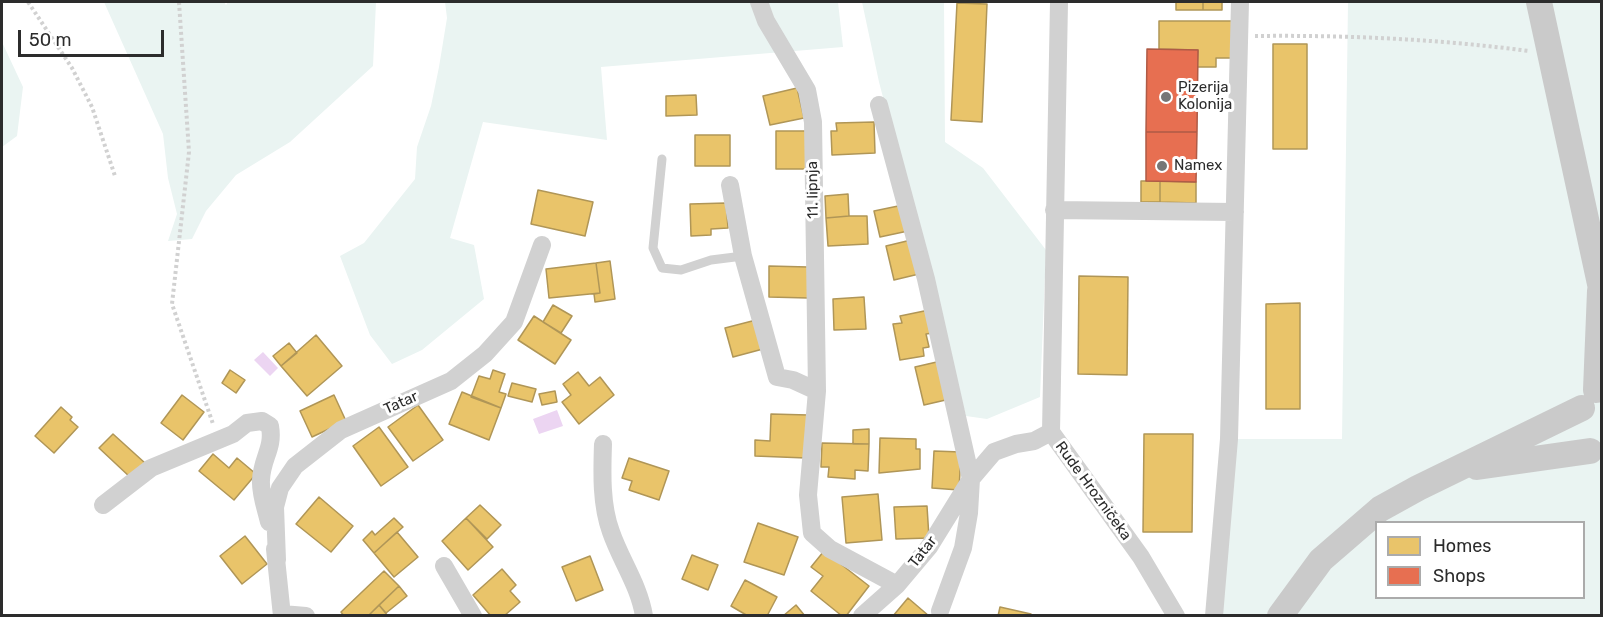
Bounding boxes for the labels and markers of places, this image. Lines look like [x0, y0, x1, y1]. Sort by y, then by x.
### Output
place label: Pizerija Kolonija [1178, 79, 1232, 114]
marker: Pizerija Kolonija [1159, 90, 1173, 104]
place label: Namex [1174, 157, 1222, 175]
marker: Namex [1155, 159, 1169, 173]

